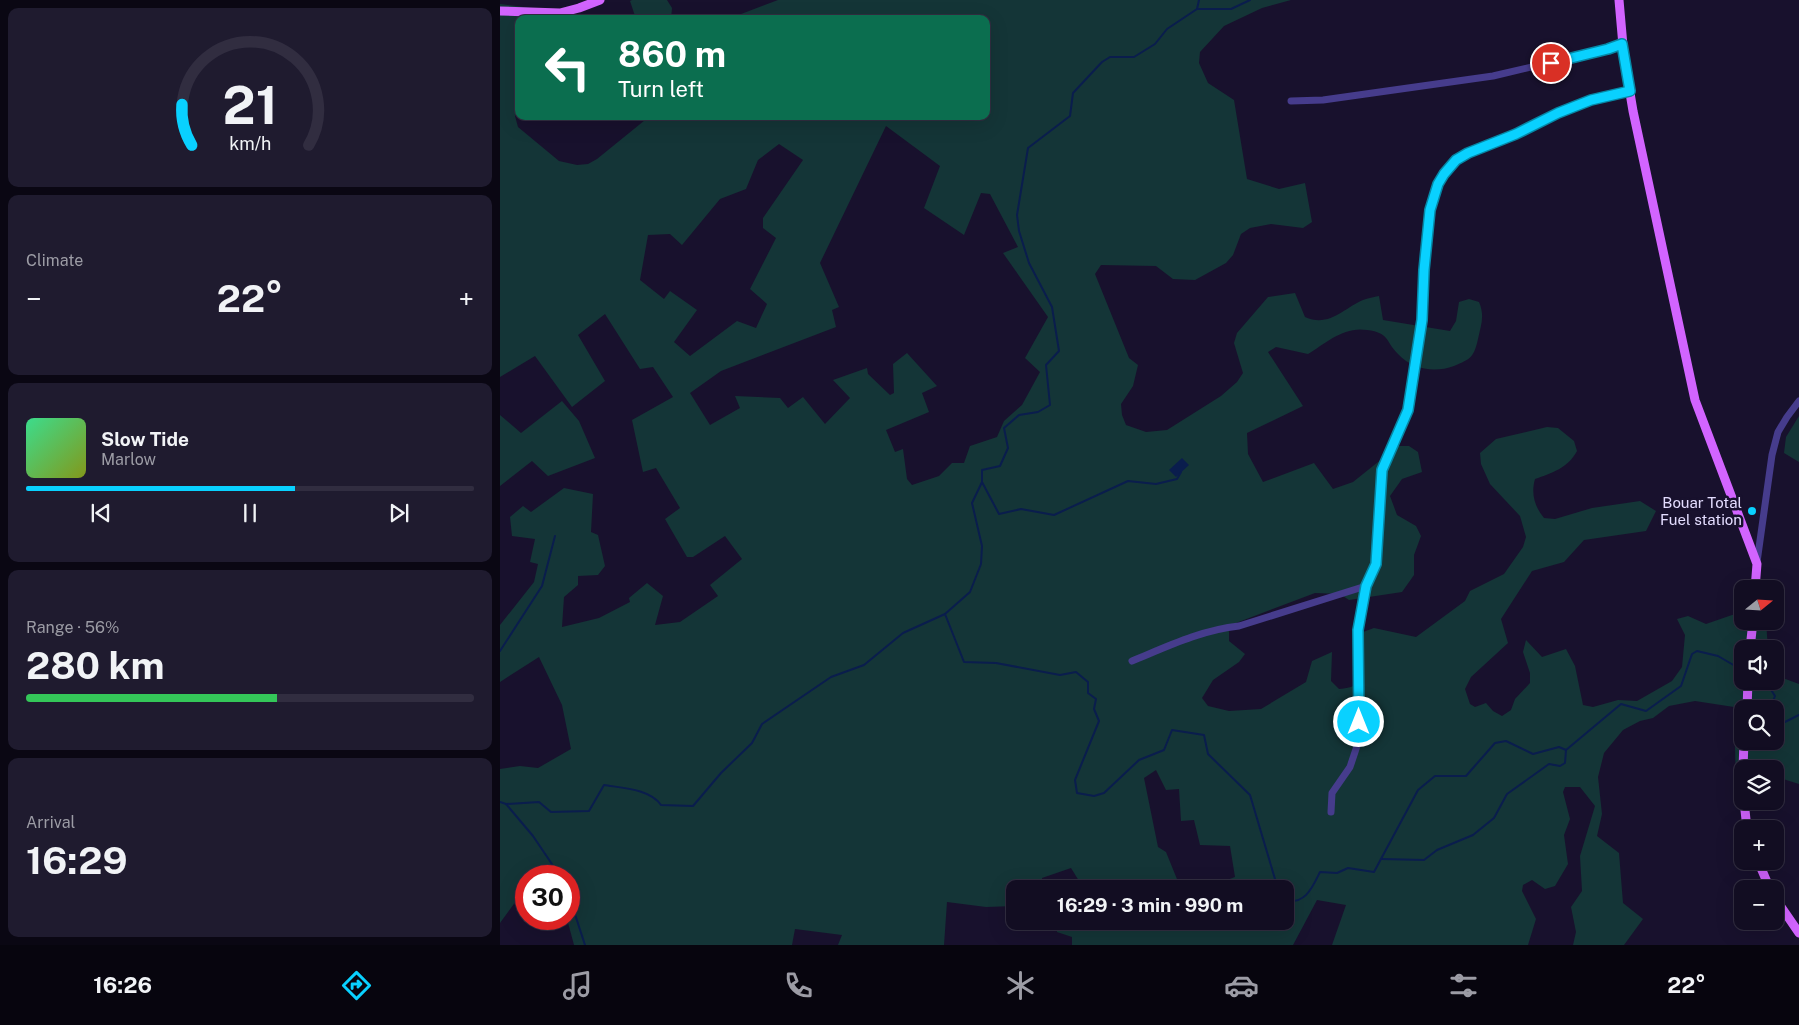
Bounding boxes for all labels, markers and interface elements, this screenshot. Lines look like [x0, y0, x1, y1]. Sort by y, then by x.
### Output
text: 860 m [618, 34, 726, 75]
icon: left [535, 35, 600, 100]
pin [1530, 42, 1572, 84]
icon: arrive [1537, 49, 1565, 77]
text: 21 [222, 75, 278, 136]
text: Turn left [618, 76, 704, 102]
text: km/h [229, 133, 271, 154]
text: Climate [26, 251, 83, 270]
text: 22° [217, 276, 283, 321]
text: − [26, 282, 42, 315]
text: + [458, 282, 474, 315]
text: Slow Tide [101, 428, 189, 450]
text: Marlow [101, 450, 156, 469]
place label: Bouar Total Fuel station [1660, 494, 1742, 528]
icon: previous [87, 499, 115, 527]
icon: pause [236, 499, 264, 527]
icon: next [385, 499, 413, 527]
marker: Bouar Total Fuel station [1746, 505, 1758, 517]
north arrow [1734, 580, 1784, 630]
map controls [1734, 580, 1784, 930]
text: Range · 56% [26, 618, 119, 637]
button: sound [1734, 640, 1784, 690]
text: 280 km [26, 643, 165, 688]
position arrow [1332, 695, 1384, 747]
button: search [1734, 700, 1784, 750]
button: layers [1734, 760, 1784, 810]
text: Arrival [26, 813, 75, 832]
button: + [1734, 820, 1784, 870]
text: 16:29 [26, 838, 128, 883]
speed limit sign: 30 [515, 865, 580, 930]
button: − [1734, 880, 1784, 930]
text: 16:29 · 3 min · 990 m [1057, 894, 1243, 916]
icon: directions [339, 968, 374, 1003]
icon: music [560, 968, 595, 1003]
icon: phone [781, 968, 816, 1003]
icon: climate [1003, 968, 1038, 1003]
icon: car [1224, 968, 1259, 1003]
icon: filters [1446, 968, 1481, 1003]
text: 16:26 [93, 972, 152, 998]
text: 22° [1667, 972, 1706, 998]

